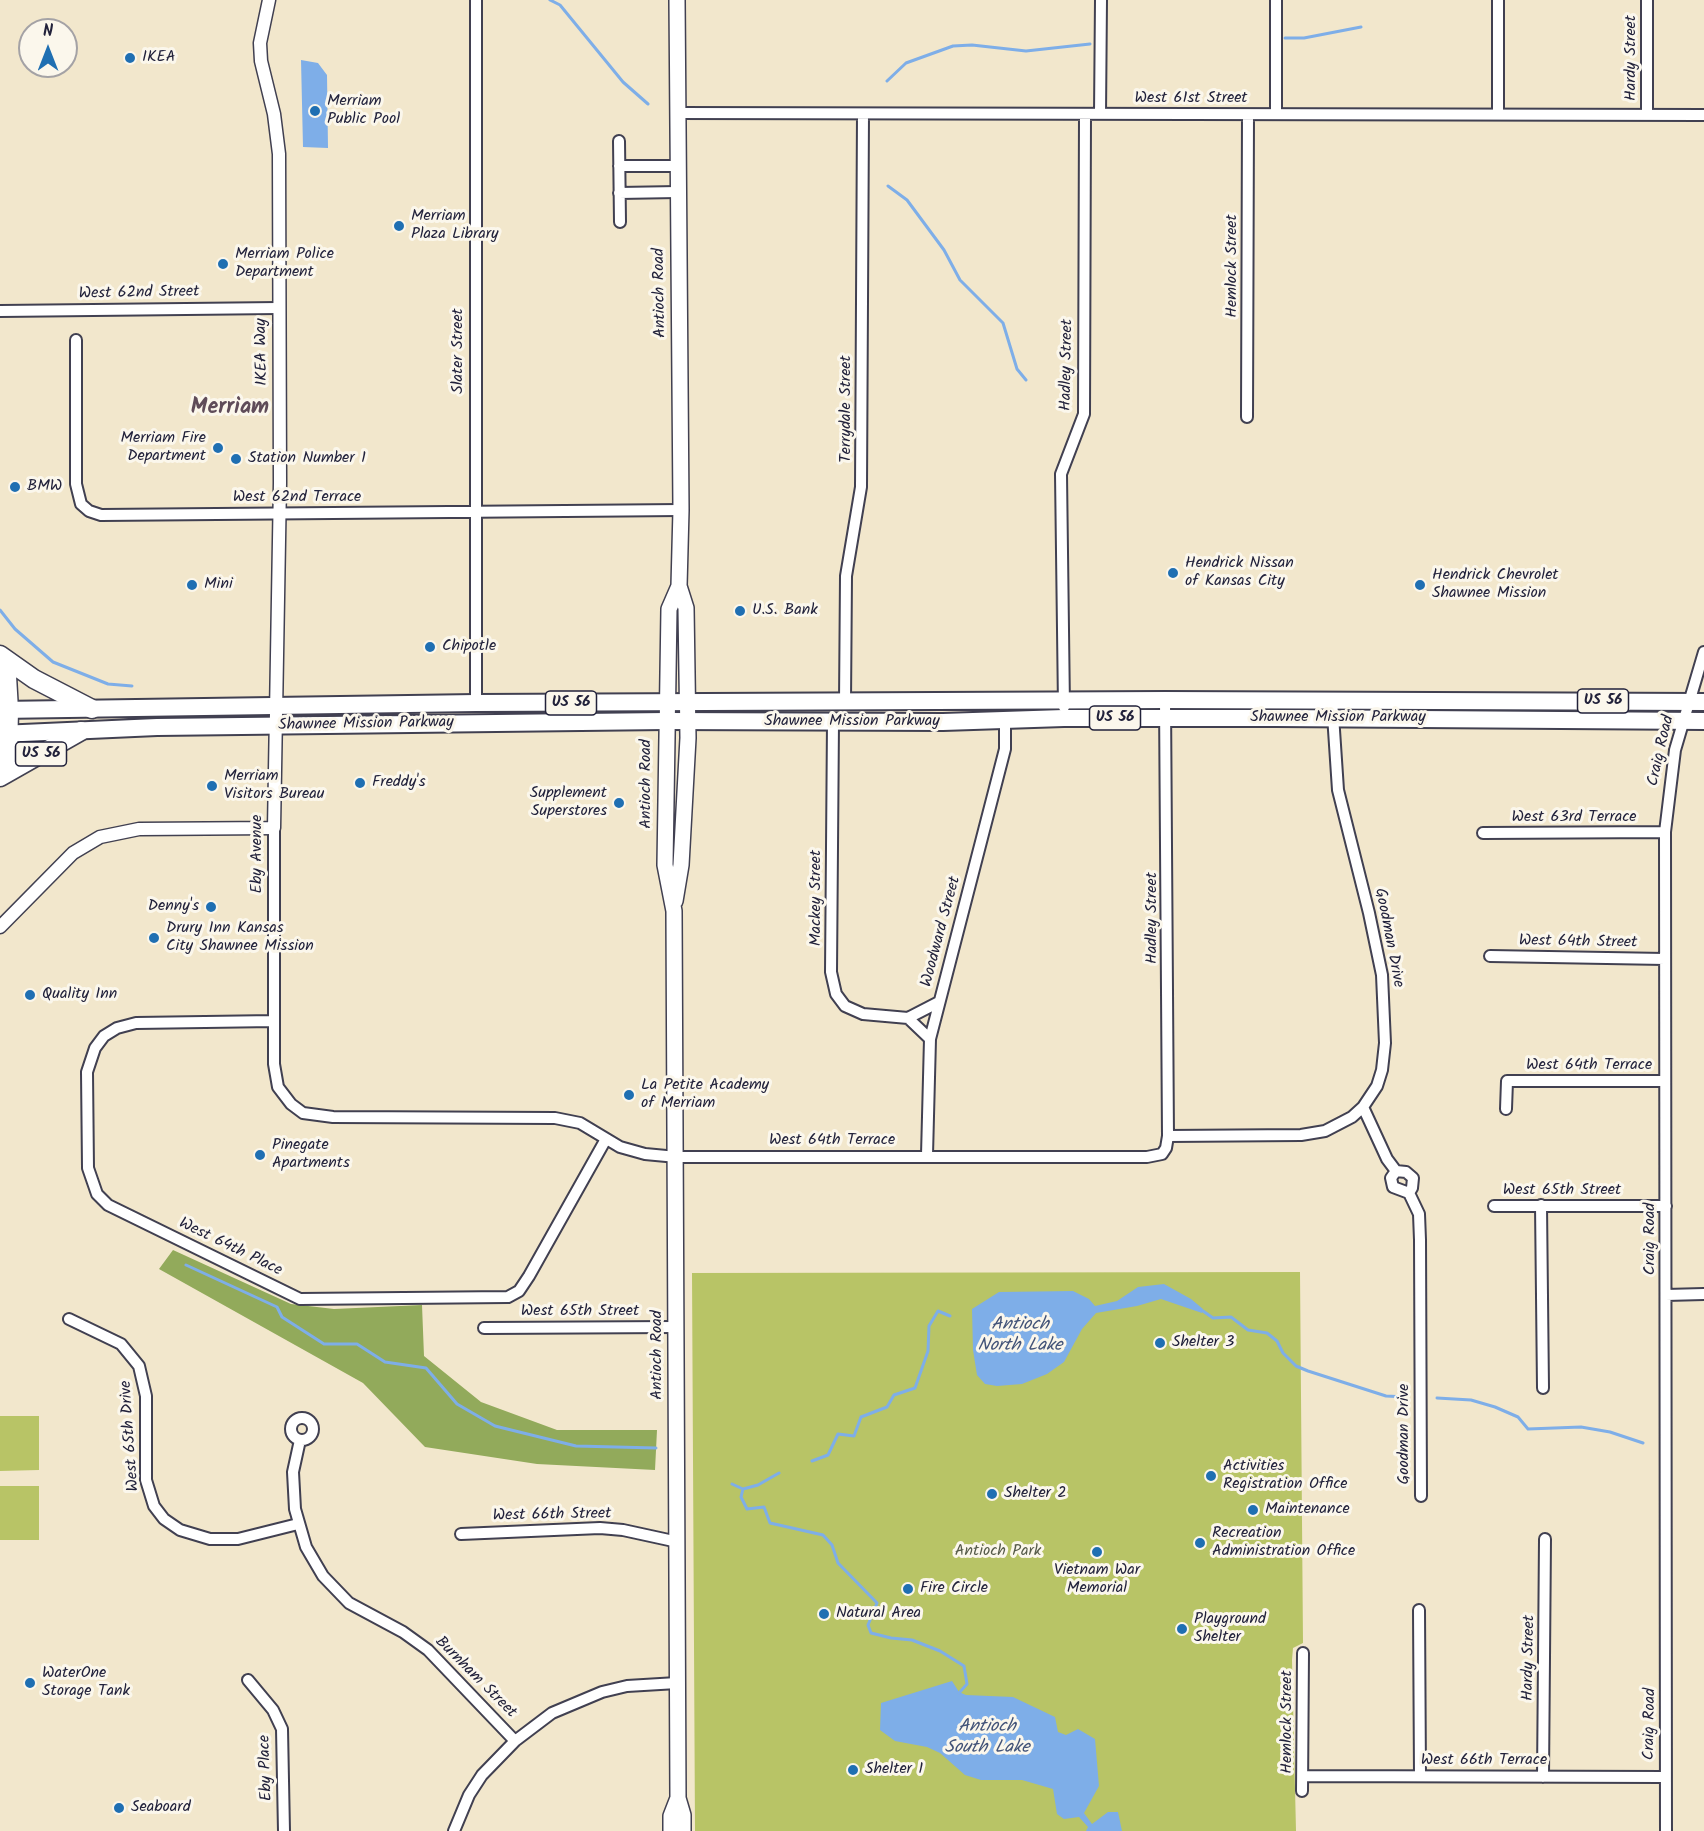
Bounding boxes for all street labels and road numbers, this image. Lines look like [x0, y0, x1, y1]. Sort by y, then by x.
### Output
street label: Hardy Street [1622, 15, 1642, 101]
street label: West 61st Street [1134, 89, 1248, 109]
street label: Hemlock Street [1223, 214, 1243, 318]
street label: Antioch Road [651, 248, 671, 338]
street label: West 62nd Street [78, 283, 200, 305]
street label: Slater Street [449, 308, 469, 394]
street label: IKEA Way [253, 318, 273, 386]
street label: Hadley Street [1058, 319, 1078, 411]
street label: Terrydale Street [837, 355, 857, 463]
street label: West 62nd Terrace [233, 488, 361, 508]
road number: US 56 [1578, 689, 1628, 713]
road number: US 56 [546, 691, 596, 715]
road number: US 56 [1090, 706, 1140, 730]
street label: Shawnee Mission Parkway [1250, 708, 1426, 728]
street label: Shawnee Mission Parkway [764, 712, 940, 732]
street label: Shawnee Mission Parkway [278, 714, 454, 736]
street label: Craig Road [1645, 714, 1679, 788]
street label: Antioch Road [637, 739, 657, 829]
road number: US 56 [15, 742, 66, 766]
street label: West 63rd Terrace [1511, 808, 1637, 828]
street label: Eby Avenue [248, 815, 268, 893]
street label: Mackey Street [807, 850, 827, 946]
street label: Hadley Street [1143, 872, 1163, 964]
street label: Woodward Street [918, 875, 966, 989]
street label: Goodman Drive [1369, 887, 1407, 989]
street label: West 64th Street [1519, 932, 1637, 954]
street label: West 64th Terrace [1526, 1056, 1652, 1076]
street label: West 64th Terrace [769, 1131, 895, 1151]
street label: West 65th Street [1503, 1181, 1621, 1201]
street label: Craig Road [1641, 1203, 1661, 1275]
street label: West 64th Place [175, 1215, 285, 1281]
street label: West 65th Street [521, 1302, 639, 1322]
street label: Antioch Road [648, 1310, 668, 1400]
street label: West 65th Drive [118, 1380, 144, 1492]
street label: Goodman Drive [1395, 1384, 1415, 1484]
street label: West 66th Street [492, 1505, 612, 1527]
street label: Hardy Street [1520, 1615, 1540, 1701]
street label: Burnham Street [430, 1633, 520, 1723]
street label: Hemlock Street [1278, 1670, 1298, 1774]
street label: Craig Road [1641, 1688, 1661, 1760]
street label: Eby Place [256, 1735, 278, 1801]
street label: West 66th Terrace [1421, 1751, 1547, 1771]

